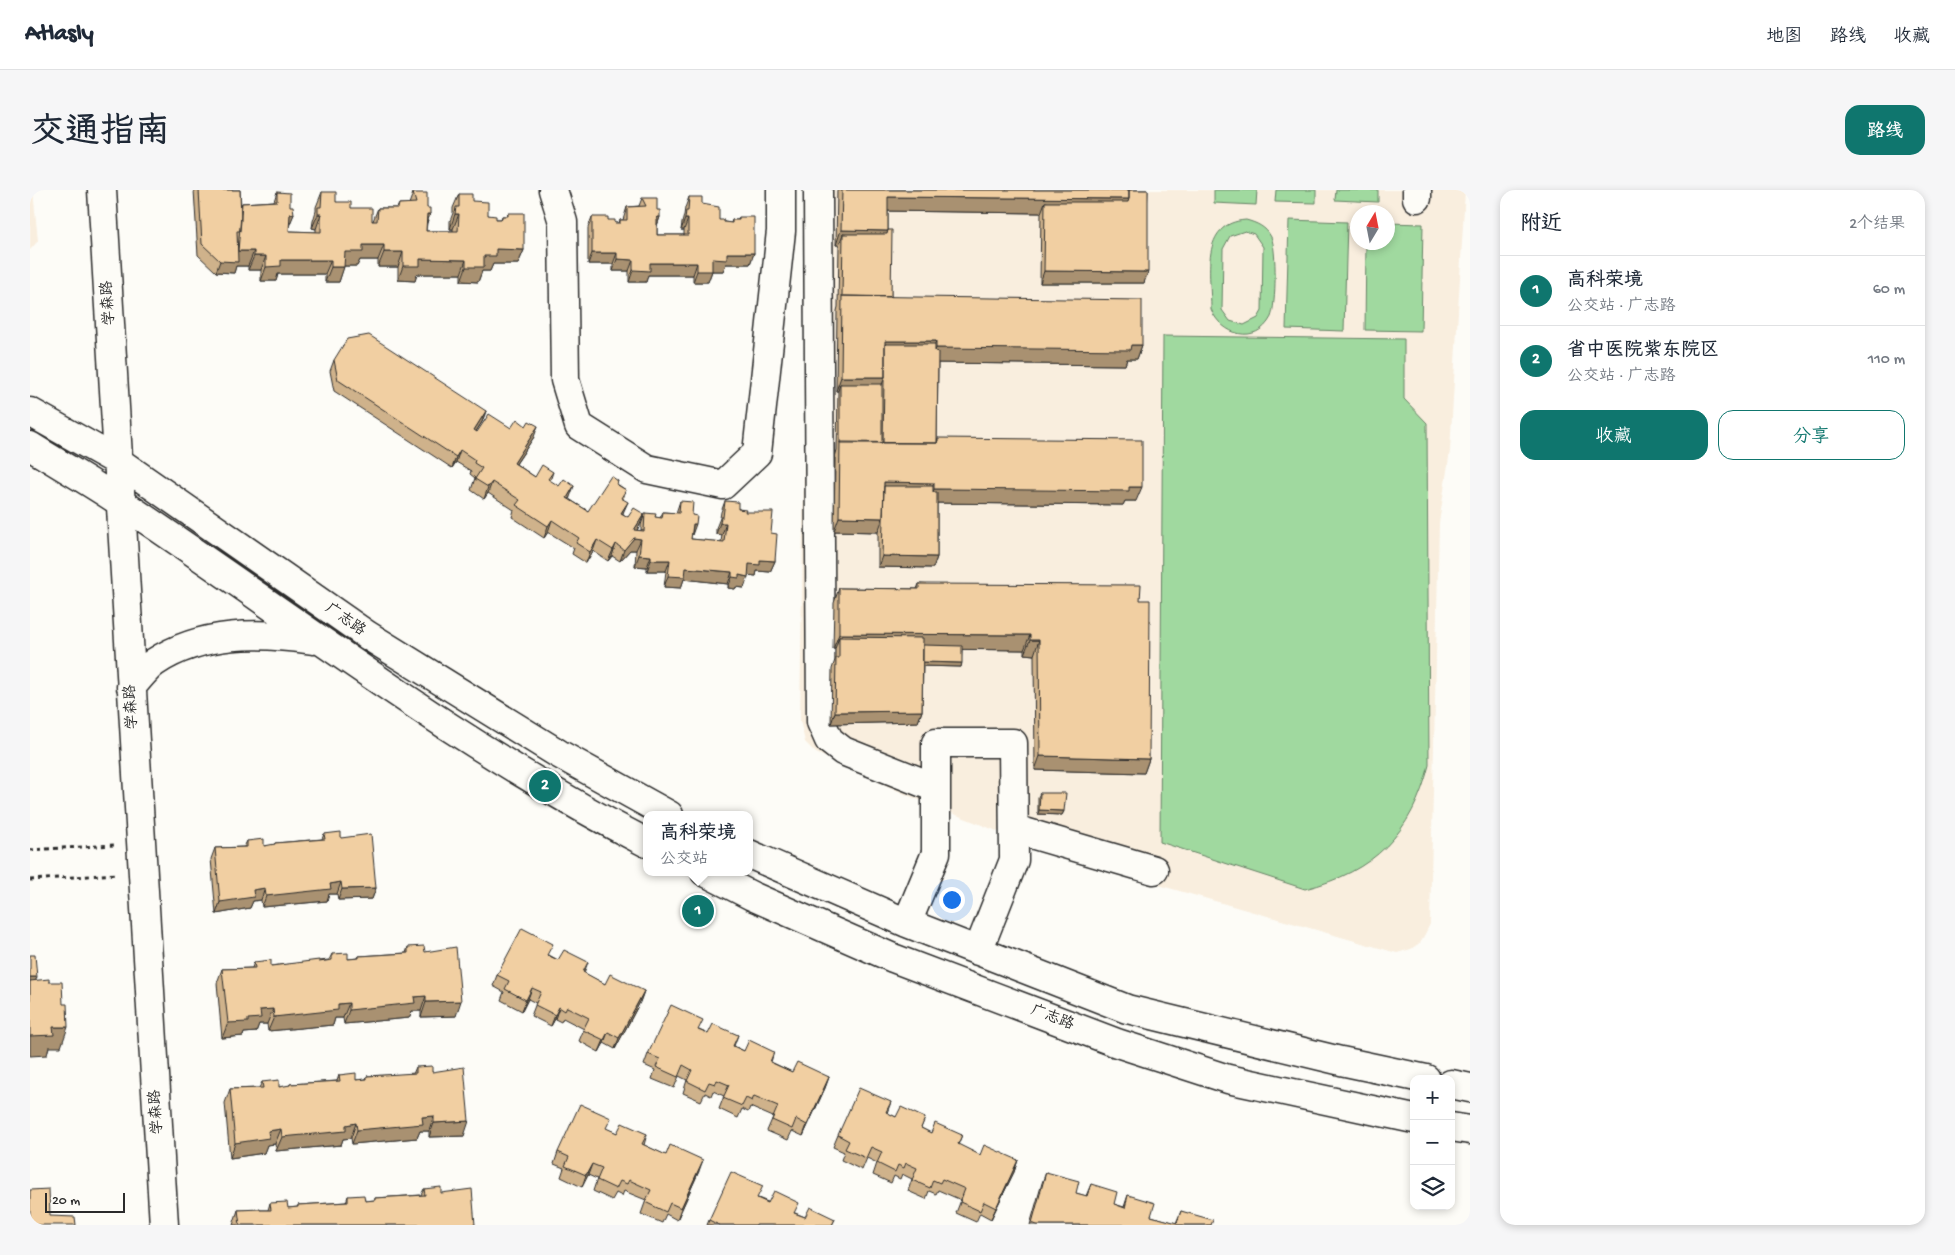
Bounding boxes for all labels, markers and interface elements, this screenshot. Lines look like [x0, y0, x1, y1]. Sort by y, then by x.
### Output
text: Atlasly [25, 20, 94, 49]
text: 地图 [1766, 27, 1802, 48]
text: 路线 [1830, 27, 1866, 48]
text: 收藏 [1894, 27, 1930, 48]
button: 路线 [1845, 105, 1925, 155]
text: 交通指南 [30, 114, 170, 155]
north arrow [1350, 205, 1395, 250]
text: 附近 [1520, 213, 1562, 238]
text: 2个结果 [1849, 216, 1905, 235]
text: 高科荣境 [1567, 270, 1643, 293]
street label: 学森路 [97, 280, 120, 326]
text: 1 [1533, 281, 1539, 300]
text: 60 m [1873, 281, 1905, 300]
text: 公交站 · 广志路 [1567, 298, 1676, 317]
text: 省中医院紫东院区 [1567, 340, 1719, 363]
text: 2 [1532, 351, 1540, 370]
text: 110 m [1868, 351, 1905, 370]
text: 公交站 · 广志路 [1567, 368, 1676, 387]
button: 收藏 [1520, 410, 1708, 460]
button: 分享 [1718, 410, 1905, 460]
street label: 广志路 [321, 600, 369, 640]
street label: 学森路 [121, 684, 142, 730]
pin: 2 [529, 767, 561, 805]
popup [643, 811, 753, 876]
text: 高科荣境 [660, 823, 736, 846]
text: 公交站 [660, 851, 708, 870]
your location [939, 887, 965, 913]
pin: 1 [682, 892, 714, 930]
street label: 广志路 [1028, 1002, 1076, 1034]
map controls [1410, 1075, 1455, 1210]
button: + [1410, 1075, 1455, 1120]
street label: 学森路 [145, 1089, 168, 1135]
button: − [1410, 1120, 1455, 1165]
button: layers [1410, 1165, 1455, 1210]
scale bar [45, 1190, 125, 1213]
text: 20 m [52, 1193, 80, 1210]

